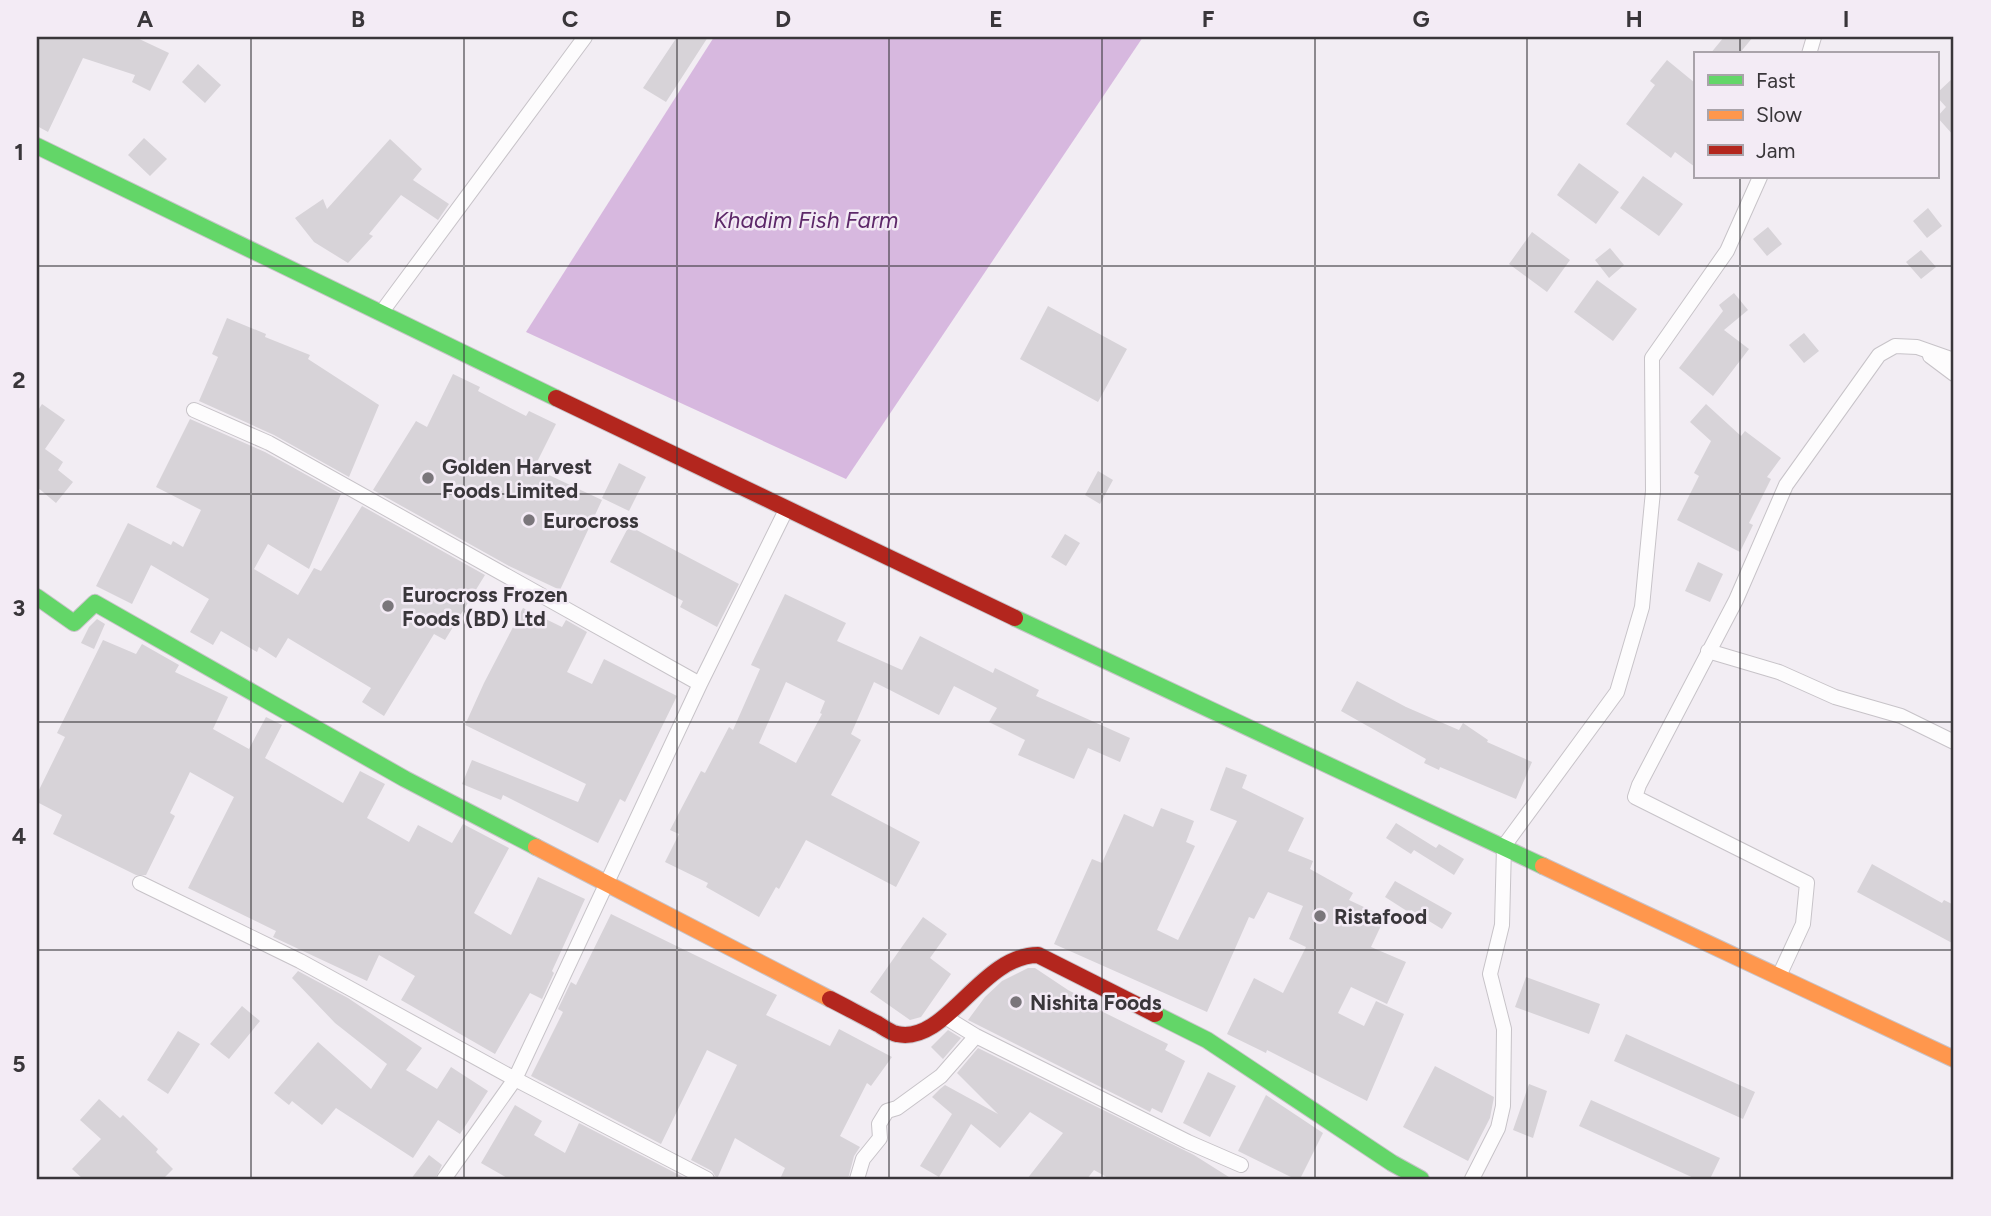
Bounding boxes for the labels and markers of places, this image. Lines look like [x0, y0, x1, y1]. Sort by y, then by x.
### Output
place label: Golden Harvest Foods Limited [442, 454, 592, 503]
marker: Golden Harvest Foods Limited [420, 470, 436, 486]
place label: Eurocross [543, 508, 639, 533]
marker: Eurocross [521, 512, 537, 528]
place label: Eurocross Frozen Foods (BD) Ltd [402, 582, 568, 631]
marker: Eurocross Frozen Foods (BD) Ltd [380, 598, 396, 614]
place label: Ristafood [1334, 904, 1427, 929]
marker: Ristafood [1312, 908, 1328, 924]
place label: Nishita Foods [1030, 990, 1162, 1015]
marker: Nishita Foods [1008, 994, 1024, 1010]

